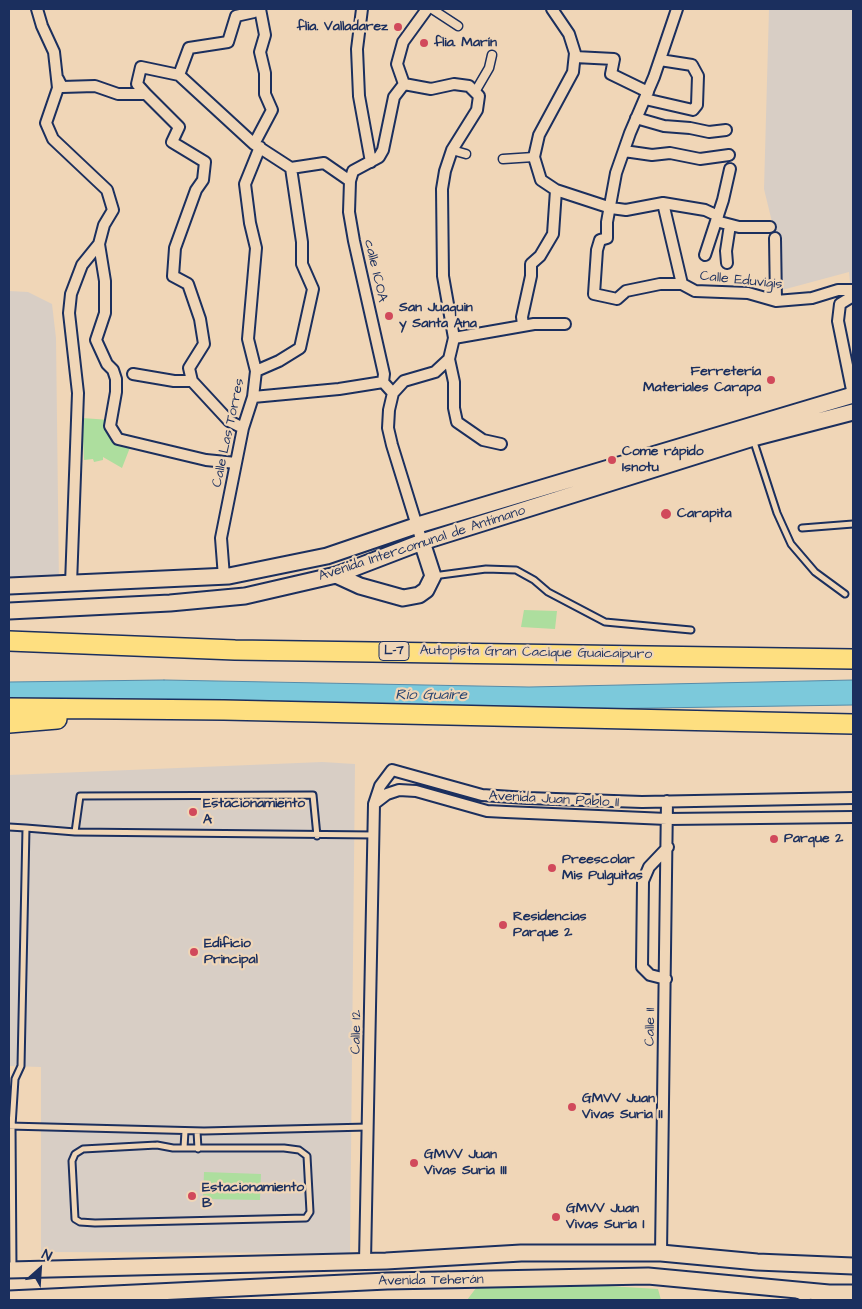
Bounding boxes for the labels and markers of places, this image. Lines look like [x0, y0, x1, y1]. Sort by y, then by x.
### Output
place label: flia. Valladarez [297, 19, 388, 35]
marker: flia. Valladarez [392, 21, 404, 33]
place label: flia. Marín [434, 35, 497, 51]
marker: flia. Marín [418, 37, 430, 49]
place label: San Juaquin y Santa Ana [399, 300, 477, 332]
marker: San Juaquin y Santa Ana [383, 310, 395, 322]
place label: Ferretería Materiales Carapa [643, 364, 761, 397]
marker: Ferretería Materiales Carapa [765, 374, 777, 386]
place label: Come rápido Isnotu [622, 444, 704, 477]
marker: Come rápido Isnotu [606, 454, 618, 466]
place label: Carapita [677, 506, 732, 522]
marker: Carapita [659, 507, 673, 521]
place label: Estacionamiento A [203, 796, 305, 829]
marker: Estacionamiento A [187, 806, 199, 818]
place label: Parque 2 [784, 831, 843, 847]
marker: Parque 2 [768, 833, 780, 845]
place label: Preescolar Mis Pulguitas [562, 852, 643, 884]
marker: Preescolar Mis Pulguitas [546, 862, 558, 874]
place label: Residencias Parque 2 [513, 909, 587, 942]
marker: Residencias Parque 2 [497, 919, 509, 931]
place label: Edificio Principal [204, 936, 258, 969]
marker: Edificio Principal [188, 946, 200, 958]
place label: GMVV Juan Vivas Suria II [582, 1091, 663, 1124]
marker: GMVV Juan Vivas Suria II [566, 1101, 578, 1113]
place label: GMVV Juan Vivas Suria III [424, 1147, 507, 1180]
marker: GMVV Juan Vivas Suria III [408, 1157, 420, 1169]
place label: Estacionamiento B [202, 1180, 304, 1212]
marker: Estacionamiento B [186, 1190, 198, 1202]
place label: GMVV Juan Vivas Suria I [566, 1201, 645, 1234]
marker: GMVV Juan Vivas Suria I [550, 1211, 562, 1223]

